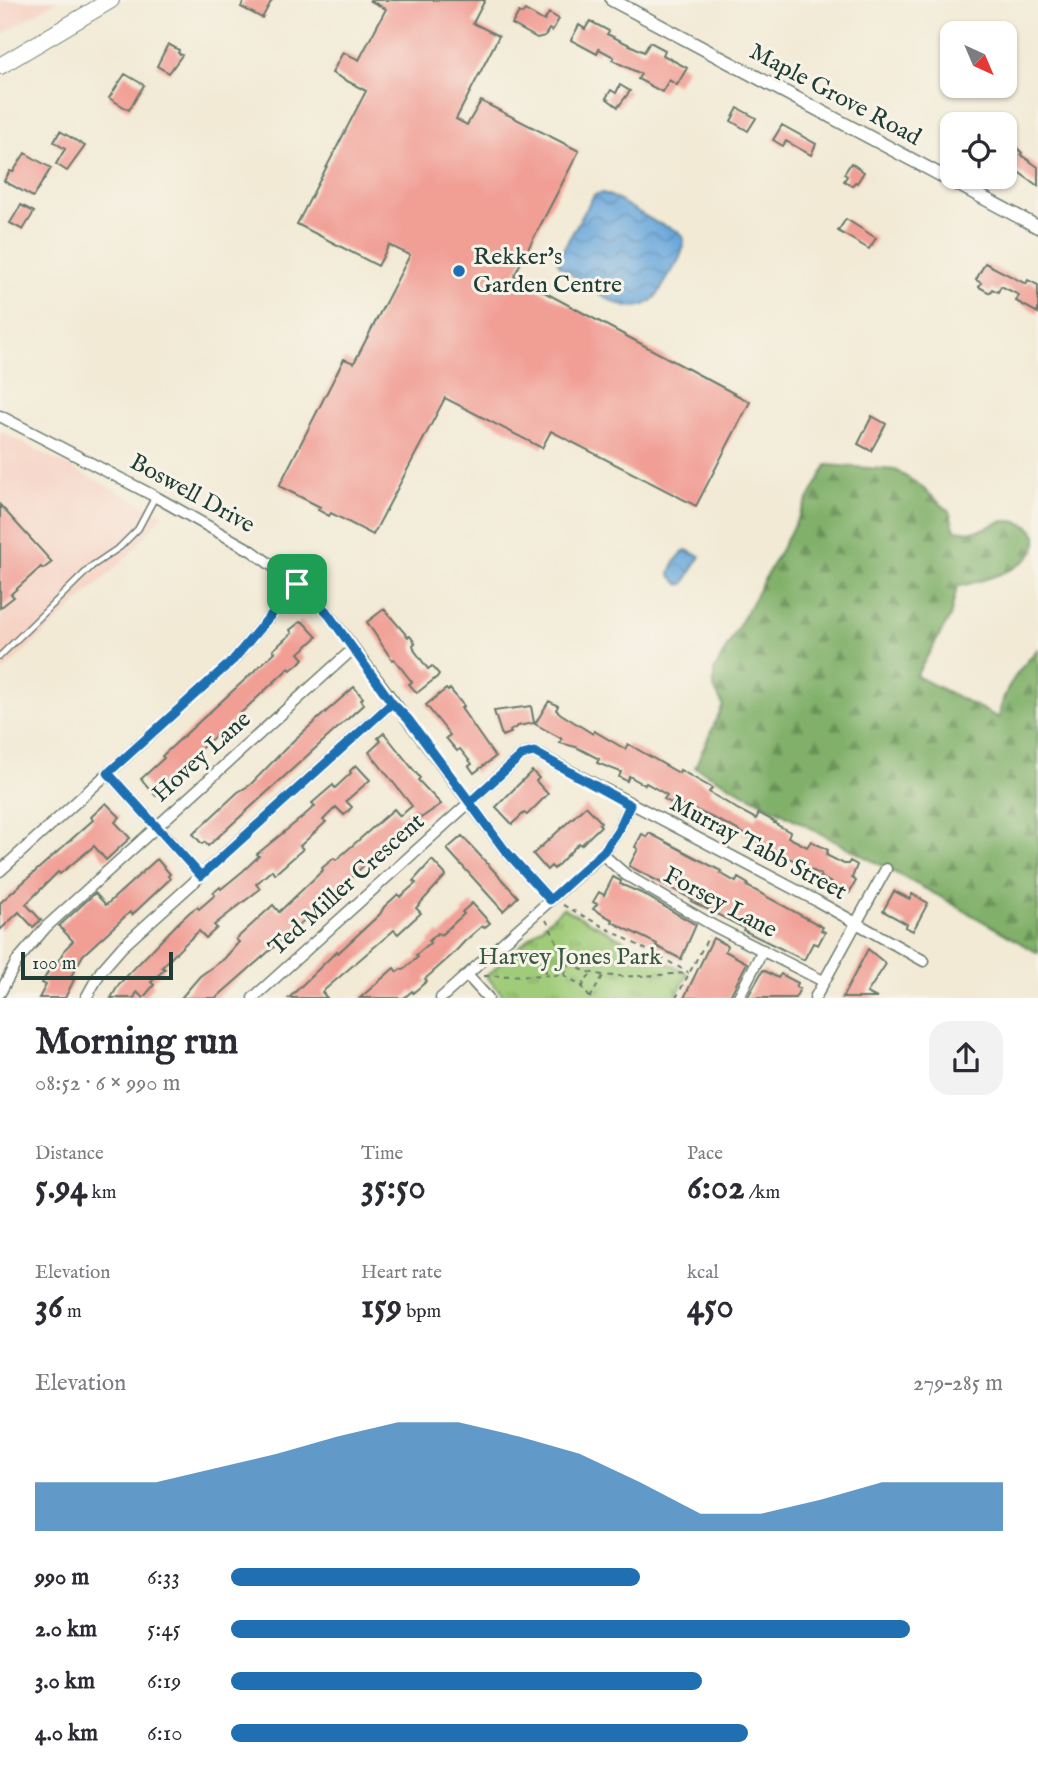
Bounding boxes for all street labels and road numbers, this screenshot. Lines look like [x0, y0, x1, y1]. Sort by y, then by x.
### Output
street label: Maple Grove Road [744, 37, 926, 153]
street label: Boswell Drive [124, 447, 260, 541]
street label: Hovey Lane [146, 704, 258, 810]
street label: Murray Tabb Street [664, 788, 852, 908]
street label: Ted Miller Crescent [263, 807, 431, 963]
street label: Forsey Lane [658, 860, 782, 946]

